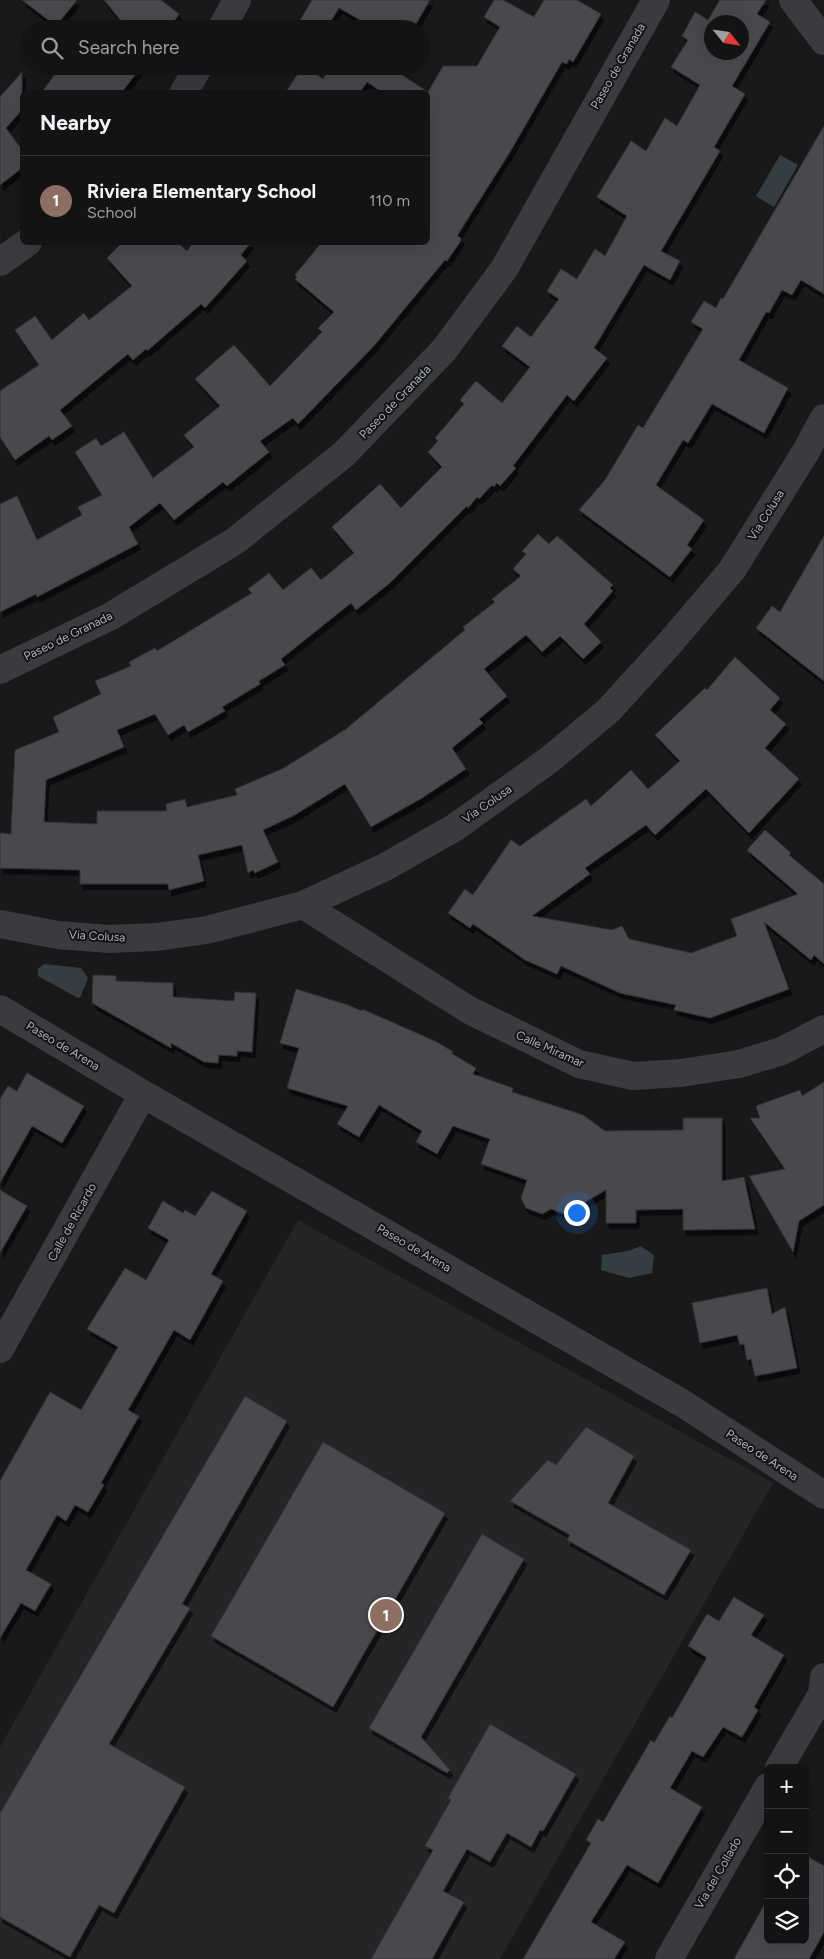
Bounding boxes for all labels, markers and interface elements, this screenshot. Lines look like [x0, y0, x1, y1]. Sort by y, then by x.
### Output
north arrow [704, 15, 749, 60]
search box [20, 20, 430, 75]
street label: Paseo de Granada [588, 21, 648, 111]
icon: search [38, 34, 66, 62]
text: Search here [78, 36, 180, 59]
text: Nearby [40, 110, 111, 135]
text: Riviera Elementary School [87, 180, 316, 203]
text: 1 [53, 191, 59, 210]
text: 110 m [369, 191, 410, 210]
text: School [87, 203, 137, 222]
street label: Paseo de Granada [356, 362, 434, 442]
street label: Via Colusa [745, 487, 787, 543]
street label: Paseo de Granada [21, 608, 115, 664]
street label: Via Colusa [460, 782, 514, 826]
street label: Via Colusa [68, 928, 126, 944]
street label: Paseo de Arena [24, 1019, 102, 1073]
street label: Calle Miramar [514, 1028, 586, 1070]
street label: Calle de Ricardo [45, 1180, 99, 1263]
your location [564, 1200, 590, 1226]
street label: Paseo de Arena [375, 1221, 453, 1275]
street label: Paseo de Arena [723, 1426, 801, 1484]
pin: 1 [370, 1596, 402, 1634]
map controls [764, 1764, 809, 1944]
button: + [764, 1764, 809, 1809]
button: − [764, 1809, 809, 1854]
street label: Via del Collado [692, 1835, 744, 1911]
button: locate [764, 1854, 809, 1899]
button: layers [764, 1899, 809, 1944]

